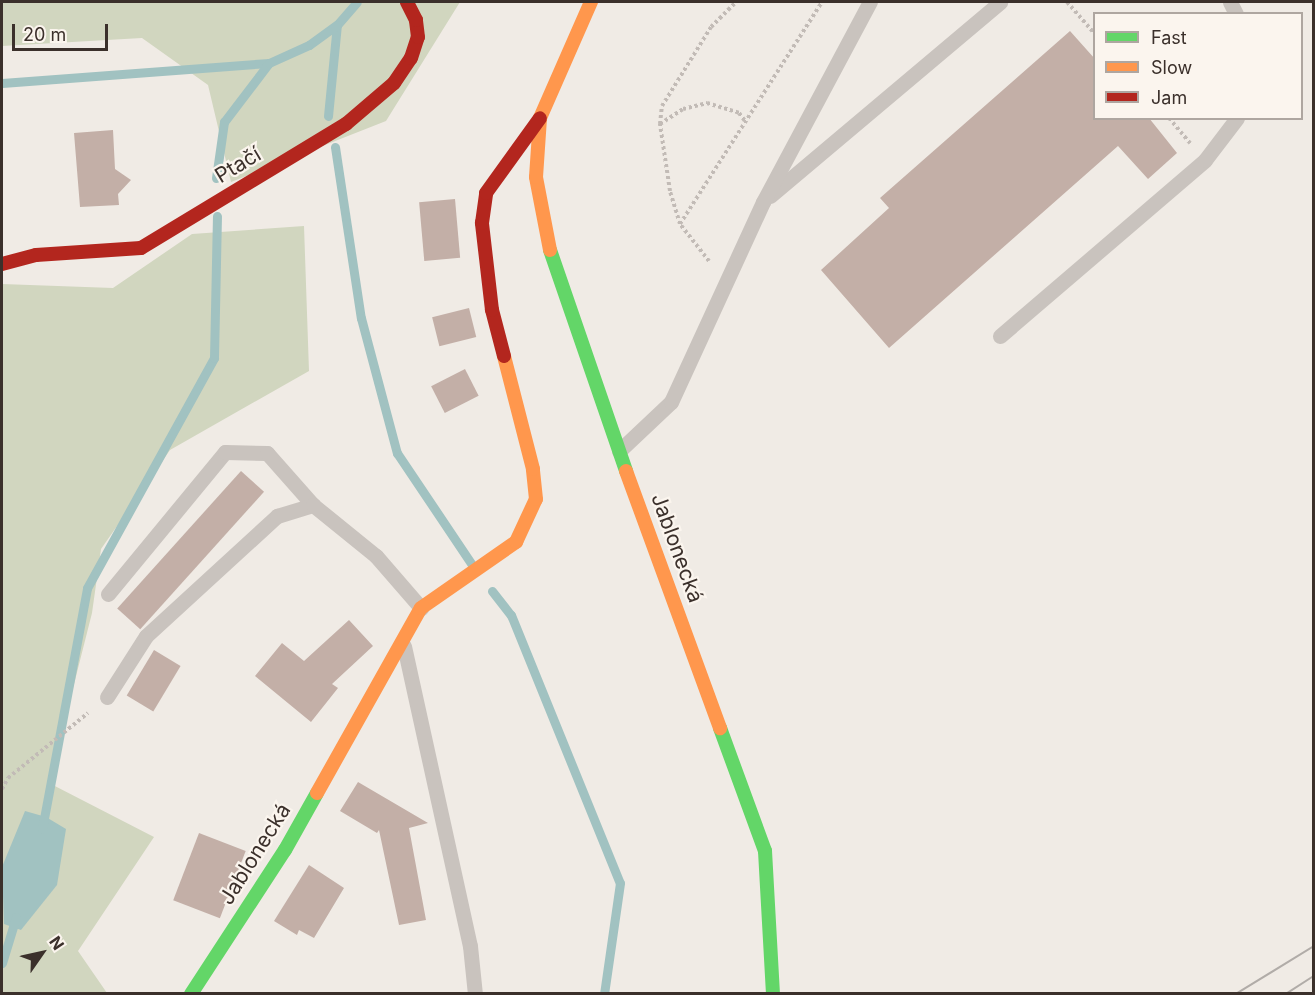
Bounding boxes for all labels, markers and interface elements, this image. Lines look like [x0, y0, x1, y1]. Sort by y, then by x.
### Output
scale bar [15, 12, 111, 50]
legend [1093, 12, 1303, 120]
text: 20 m [23, 24, 66, 45]
text: Fast [1151, 27, 1187, 48]
text: Slow [1151, 57, 1192, 78]
text: Jam [1151, 87, 1187, 108]
street label: Ptačí [210, 142, 266, 188]
street label: Jablonecká [646, 490, 708, 606]
street label: Jablonecká [214, 799, 296, 909]
north arrow [12, 923, 72, 983]
text: N [45, 932, 69, 954]

